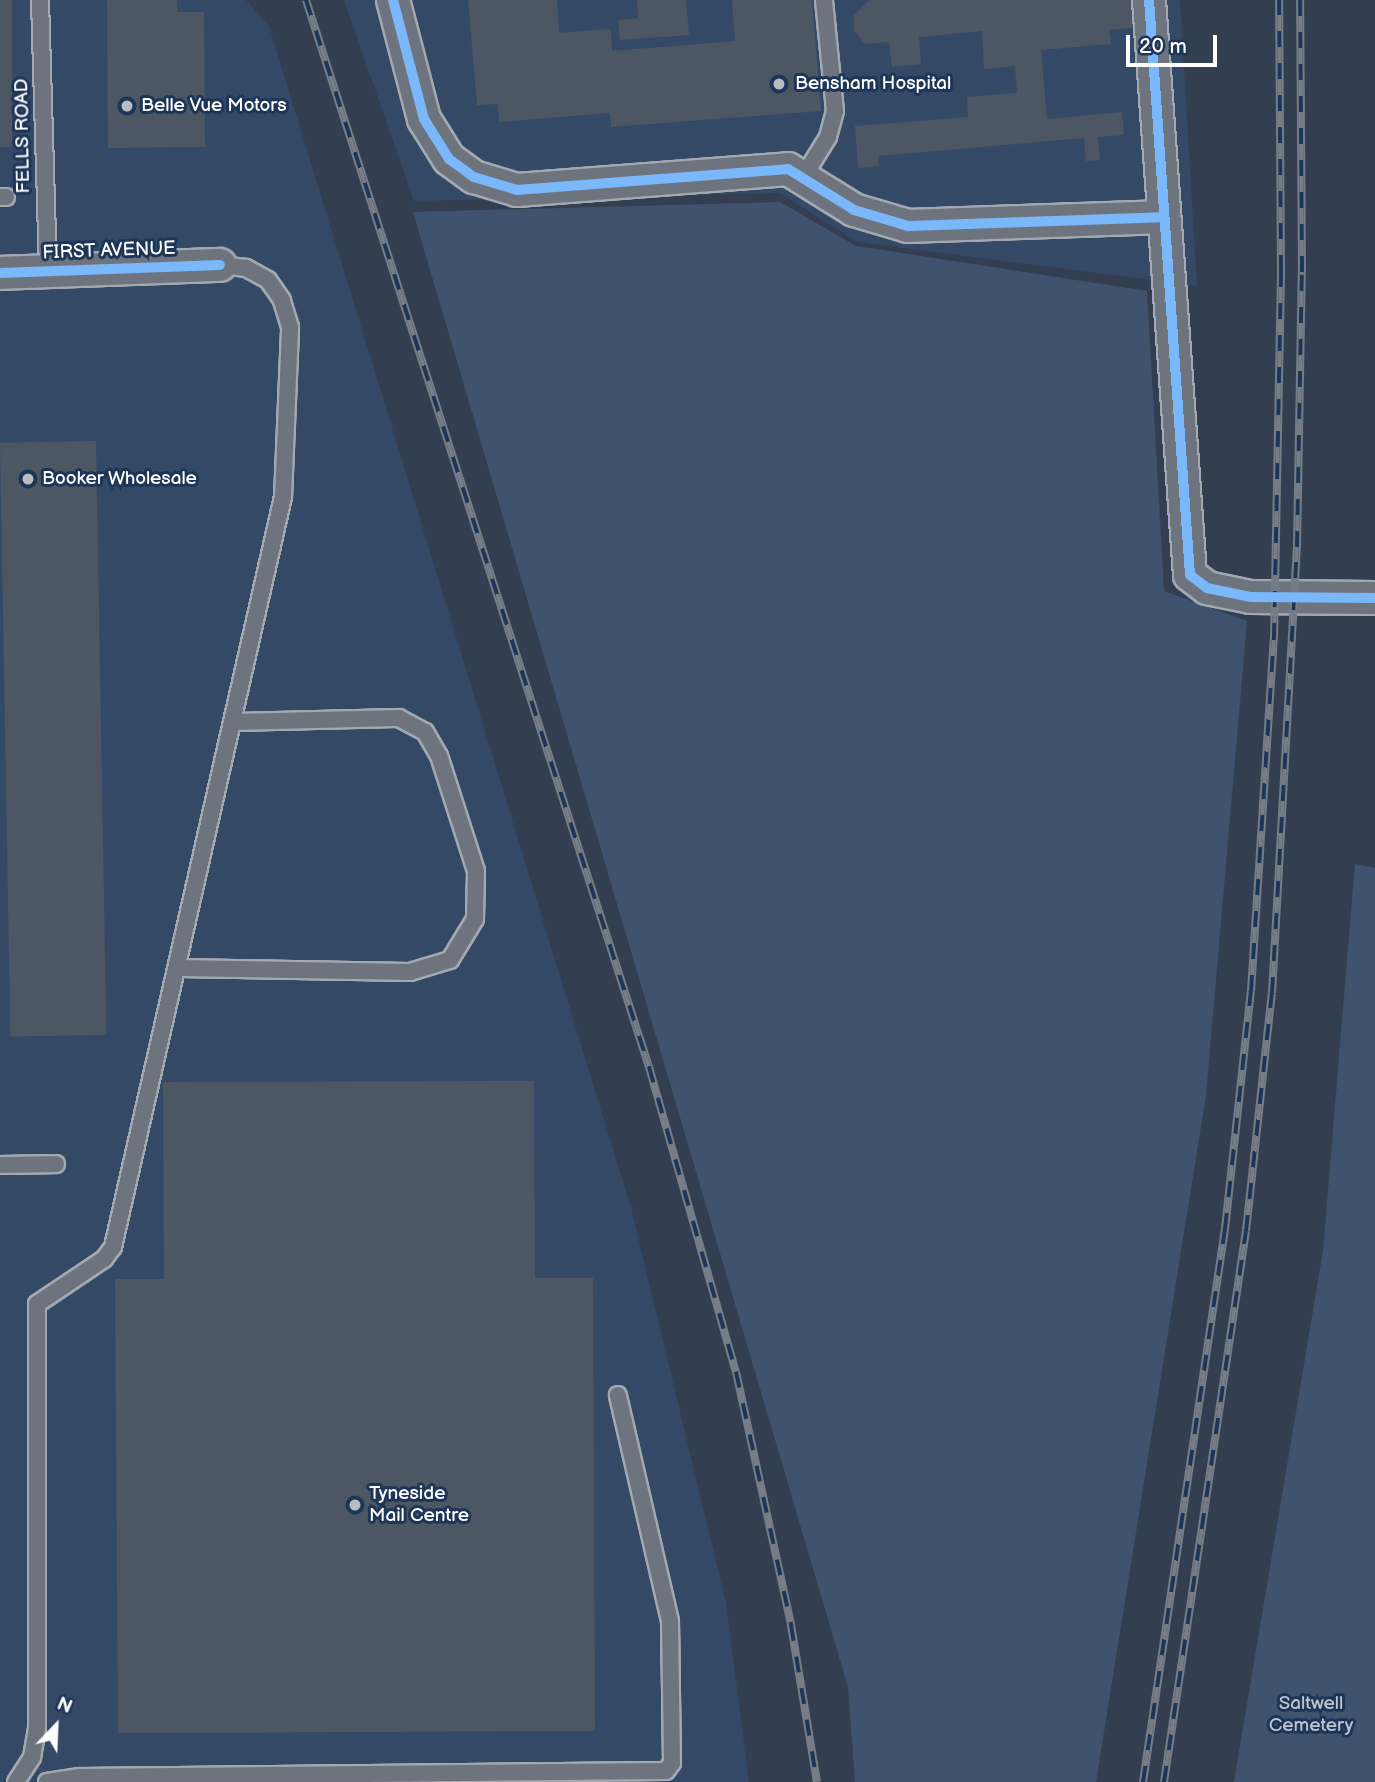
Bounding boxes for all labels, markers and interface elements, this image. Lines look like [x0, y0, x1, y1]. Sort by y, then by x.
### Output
scale bar [1130, 21, 1221, 65]
text: 20 m [1139, 34, 1187, 59]
place label: Bensham Hospital [795, 73, 951, 95]
marker: Bensham Hospital [769, 74, 789, 94]
street label: FELLS ROAD [11, 78, 35, 194]
place label: Belle Vue Motors [141, 95, 287, 117]
marker: Belle Vue Motors [119, 98, 135, 114]
street label: FIRST AVENUE [42, 237, 176, 265]
place label: Booker Wholesale [42, 468, 198, 490]
marker: Booker Wholesale [20, 471, 36, 487]
place label: Tyneside Mail Centre [369, 1483, 469, 1527]
marker: Tyneside Mail Centre [347, 1497, 363, 1513]
north arrow [21, 1691, 91, 1761]
text: N [53, 1693, 75, 1720]
park label: Saltwell Cemetery [1269, 1693, 1353, 1737]

